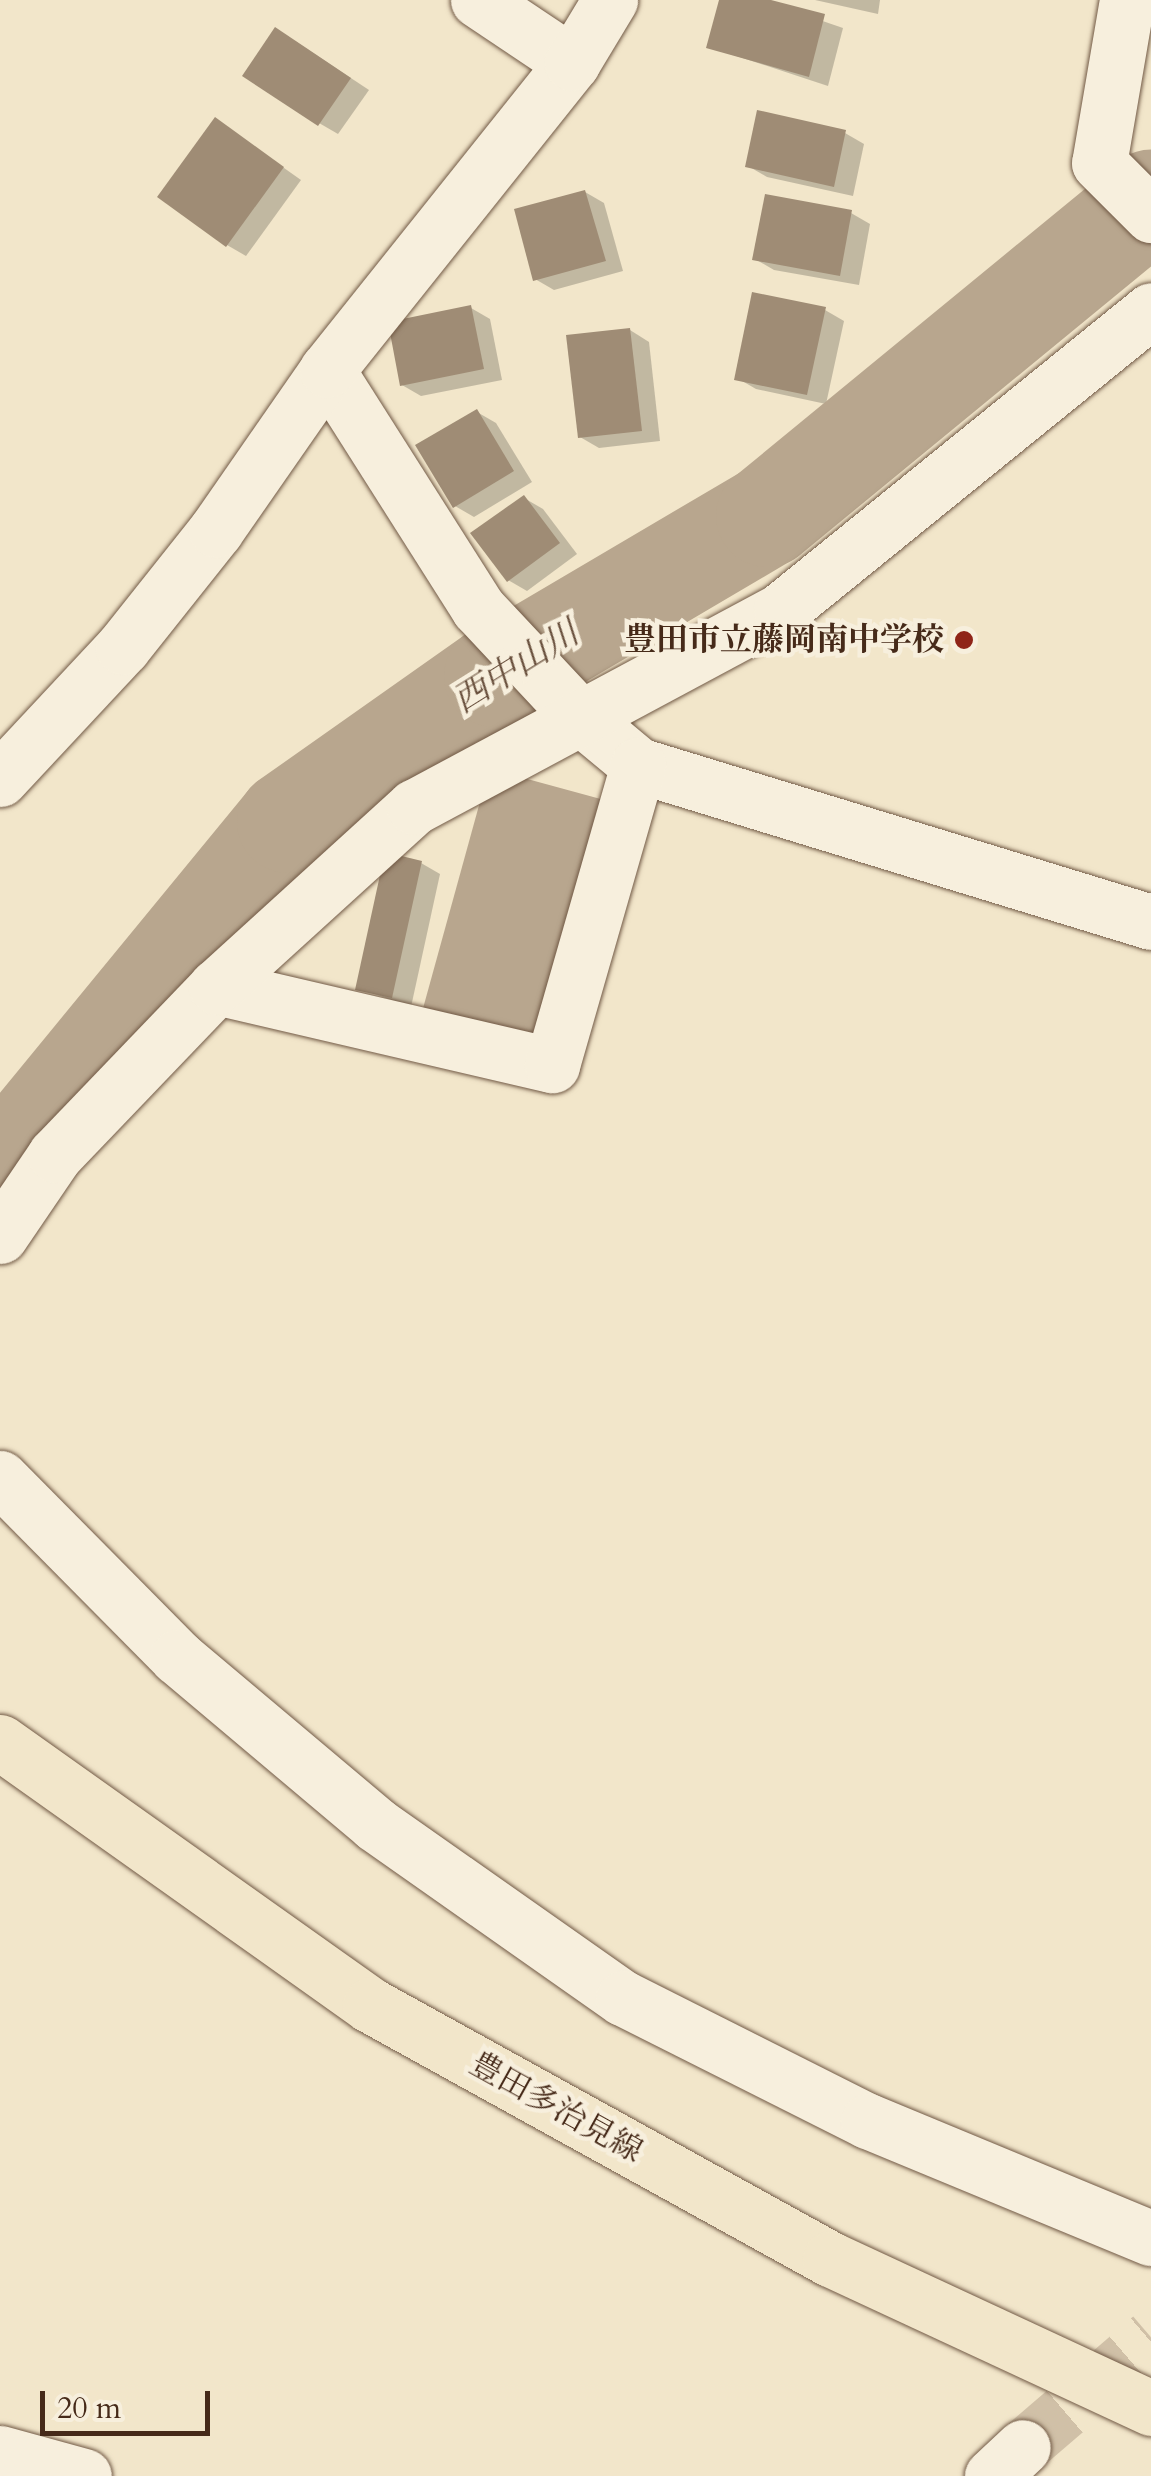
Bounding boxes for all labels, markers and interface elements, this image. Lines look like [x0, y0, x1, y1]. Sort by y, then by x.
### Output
water label: 西中山川 [446, 612, 586, 722]
place label: 豊田市立藤岡南中学校 [624, 621, 944, 659]
marker: 豊田市立藤岡南中学校 [953, 629, 975, 651]
street label: 豊田多治見線 [463, 2045, 649, 2171]
scale bar [45, 2371, 215, 2433]
text: 20 m [57, 2388, 121, 2429]

